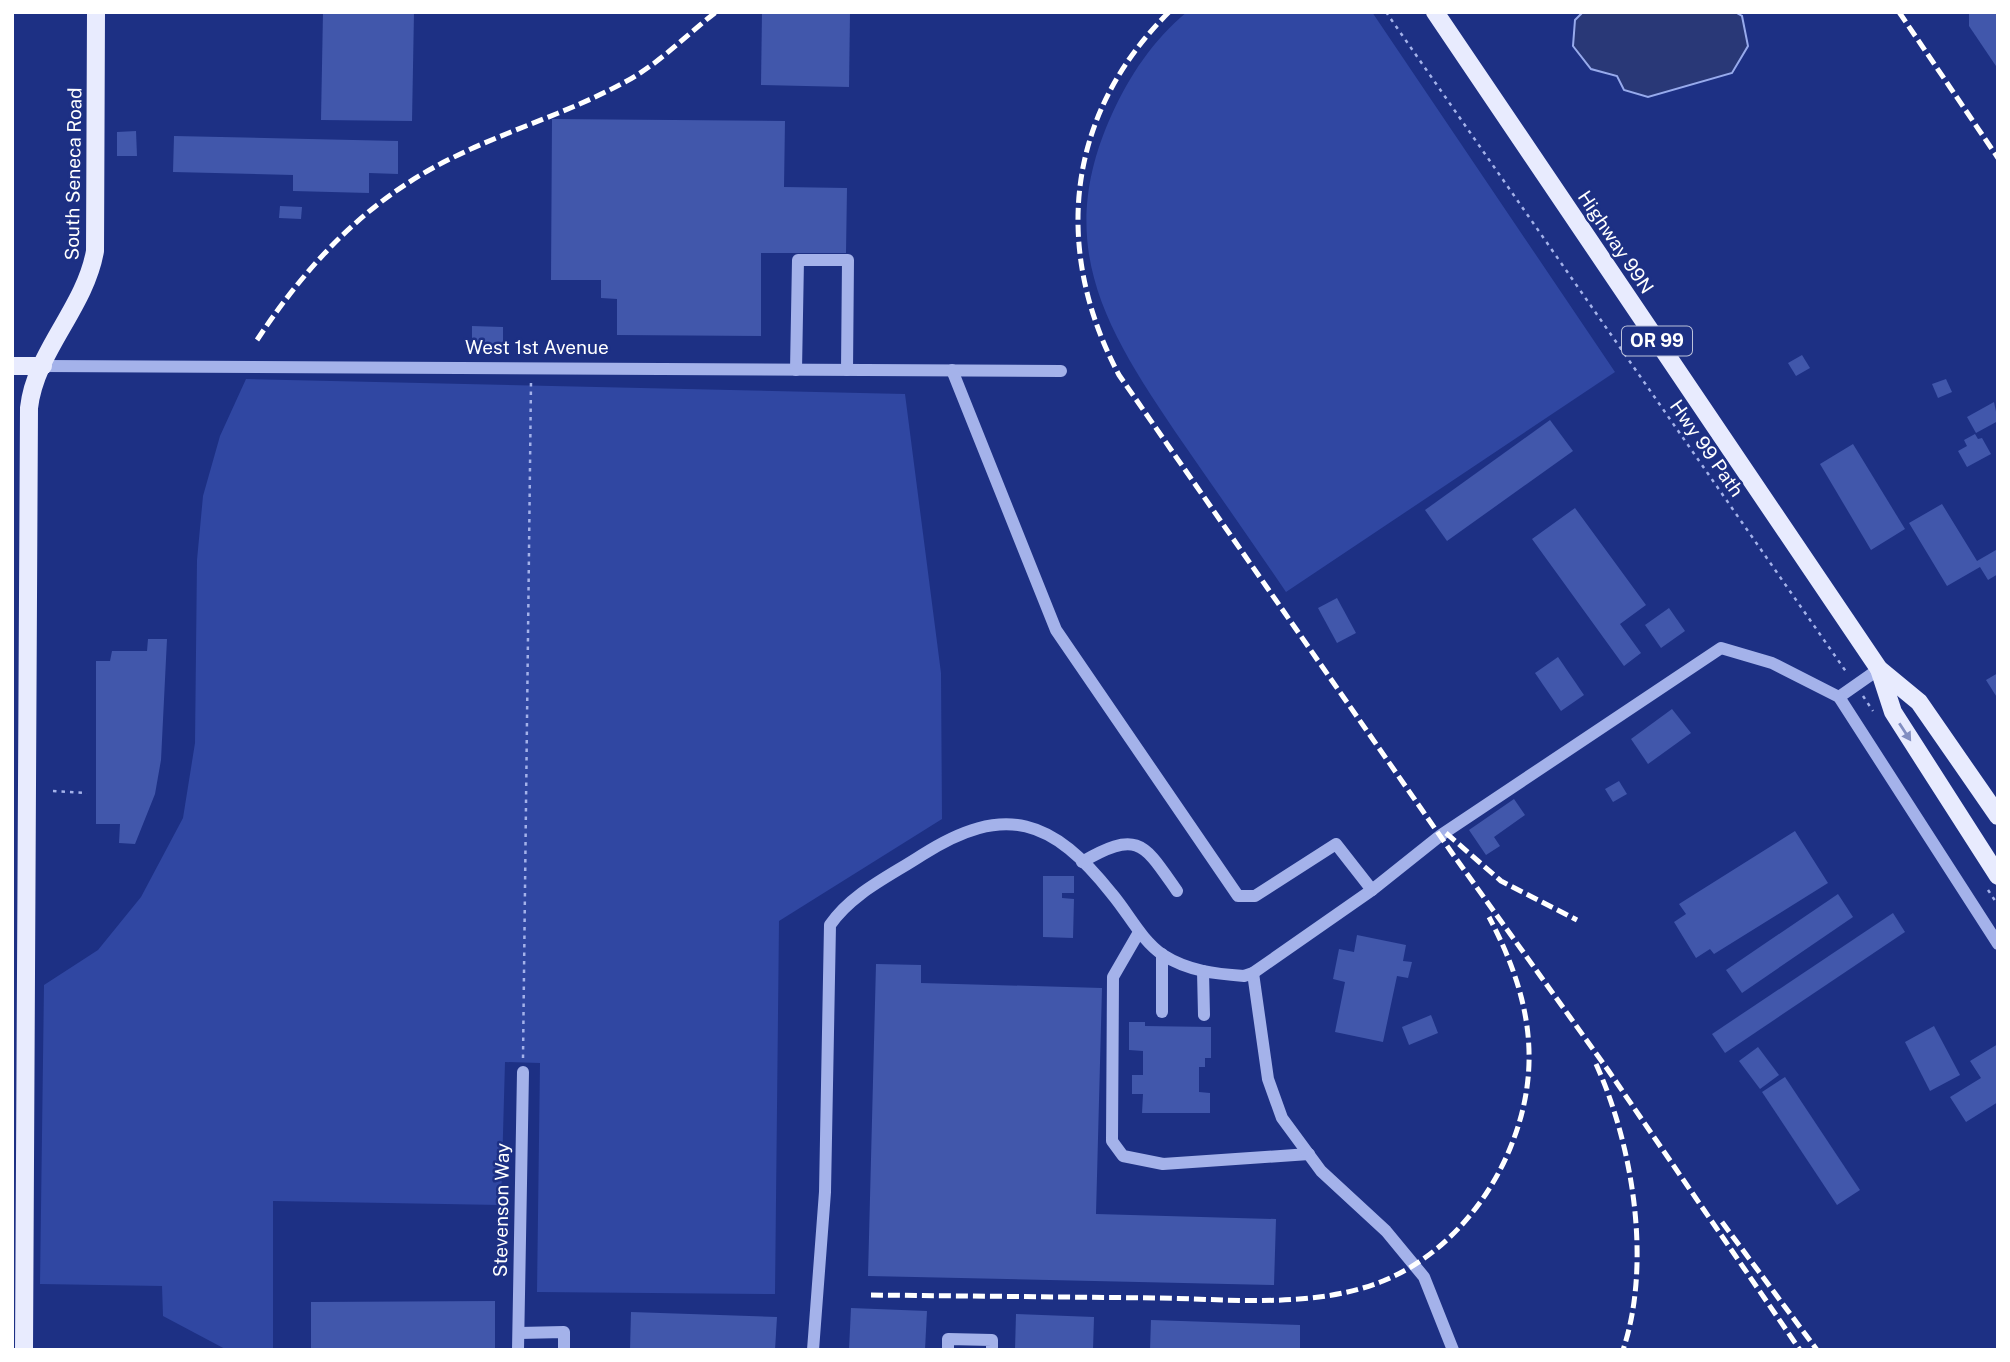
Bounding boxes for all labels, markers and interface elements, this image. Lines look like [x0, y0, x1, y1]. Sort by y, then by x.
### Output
street label: South Seneca Road [60, 87, 86, 261]
street label: Highway 99N [1574, 186, 1658, 298]
road number: OR 99 [1622, 326, 1692, 356]
street label: West 1st Avenue [465, 336, 609, 358]
street label: Hwy 99 Path [1666, 395, 1748, 501]
one-way arrow [1899, 722, 1912, 741]
street label: Stevenson Way [489, 1143, 513, 1277]

